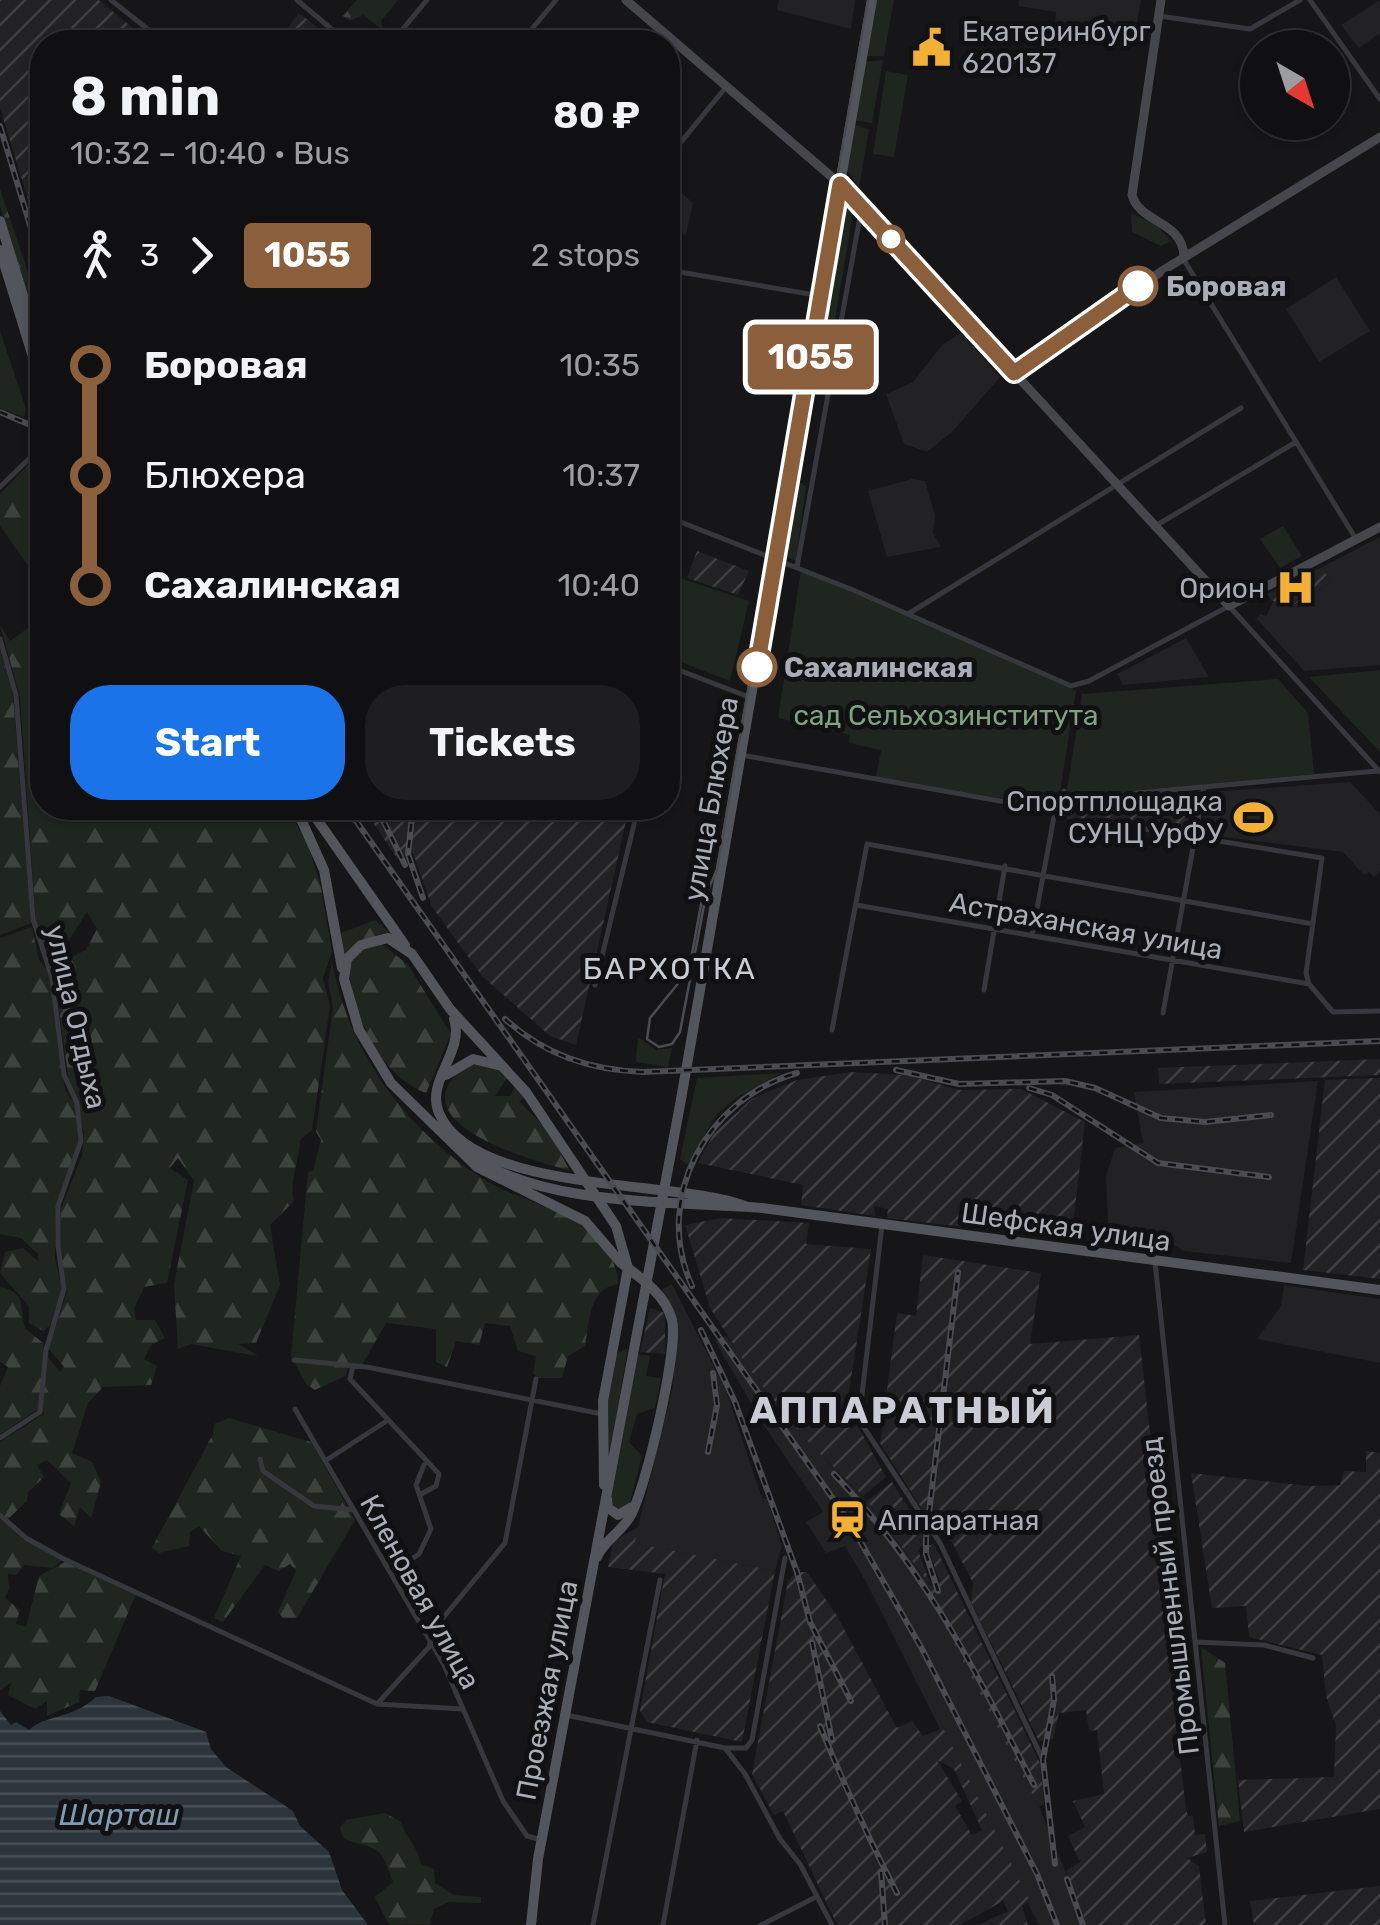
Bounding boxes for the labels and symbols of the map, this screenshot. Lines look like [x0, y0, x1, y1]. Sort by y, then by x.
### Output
place label: Екатеринбург 620137 [962, 15, 1151, 80]
public building icon: Екатеринбург 620137 [911, 26, 953, 68]
north arrow [1240, 30, 1350, 140]
unlabelled marker [878, 226, 904, 252]
marker: Боровая [1119, 267, 1157, 305]
place label: Боровая [1166, 270, 1287, 303]
line badge: 1055 [741, 324, 881, 390]
hospital icon: Орион [1274, 567, 1316, 609]
place label: Орион [1179, 572, 1265, 605]
marker: Сахалинская [738, 648, 776, 686]
place label: Сахалинская [784, 651, 973, 684]
street label: улица Блюхера [677, 694, 745, 904]
park label: сад Сельхозинститута [794, 699, 1098, 732]
place label: Спортплощадка СУНЦ УрФУ [1006, 785, 1223, 850]
sports icon: Спортплощадка СУНЦ УрФУ [1232, 796, 1274, 838]
street label: Астраханская улица [947, 886, 1225, 966]
street label: улица Отдыха [39, 922, 113, 1112]
district label: БАРХОТКА [583, 951, 757, 987]
street label: Шефская улица [959, 1196, 1173, 1258]
district label: АППАРАТНЫЙ [750, 1387, 1056, 1433]
street label: Промышленный проезд [1134, 1435, 1206, 1757]
street label: Кленовая улица [353, 1489, 487, 1695]
station icon: Аппаратная [827, 1499, 869, 1541]
place label: Аппаратная [878, 1504, 1040, 1537]
street label: Проезжая улица [510, 1577, 584, 1803]
water label: Шарташ [59, 1797, 179, 1833]

